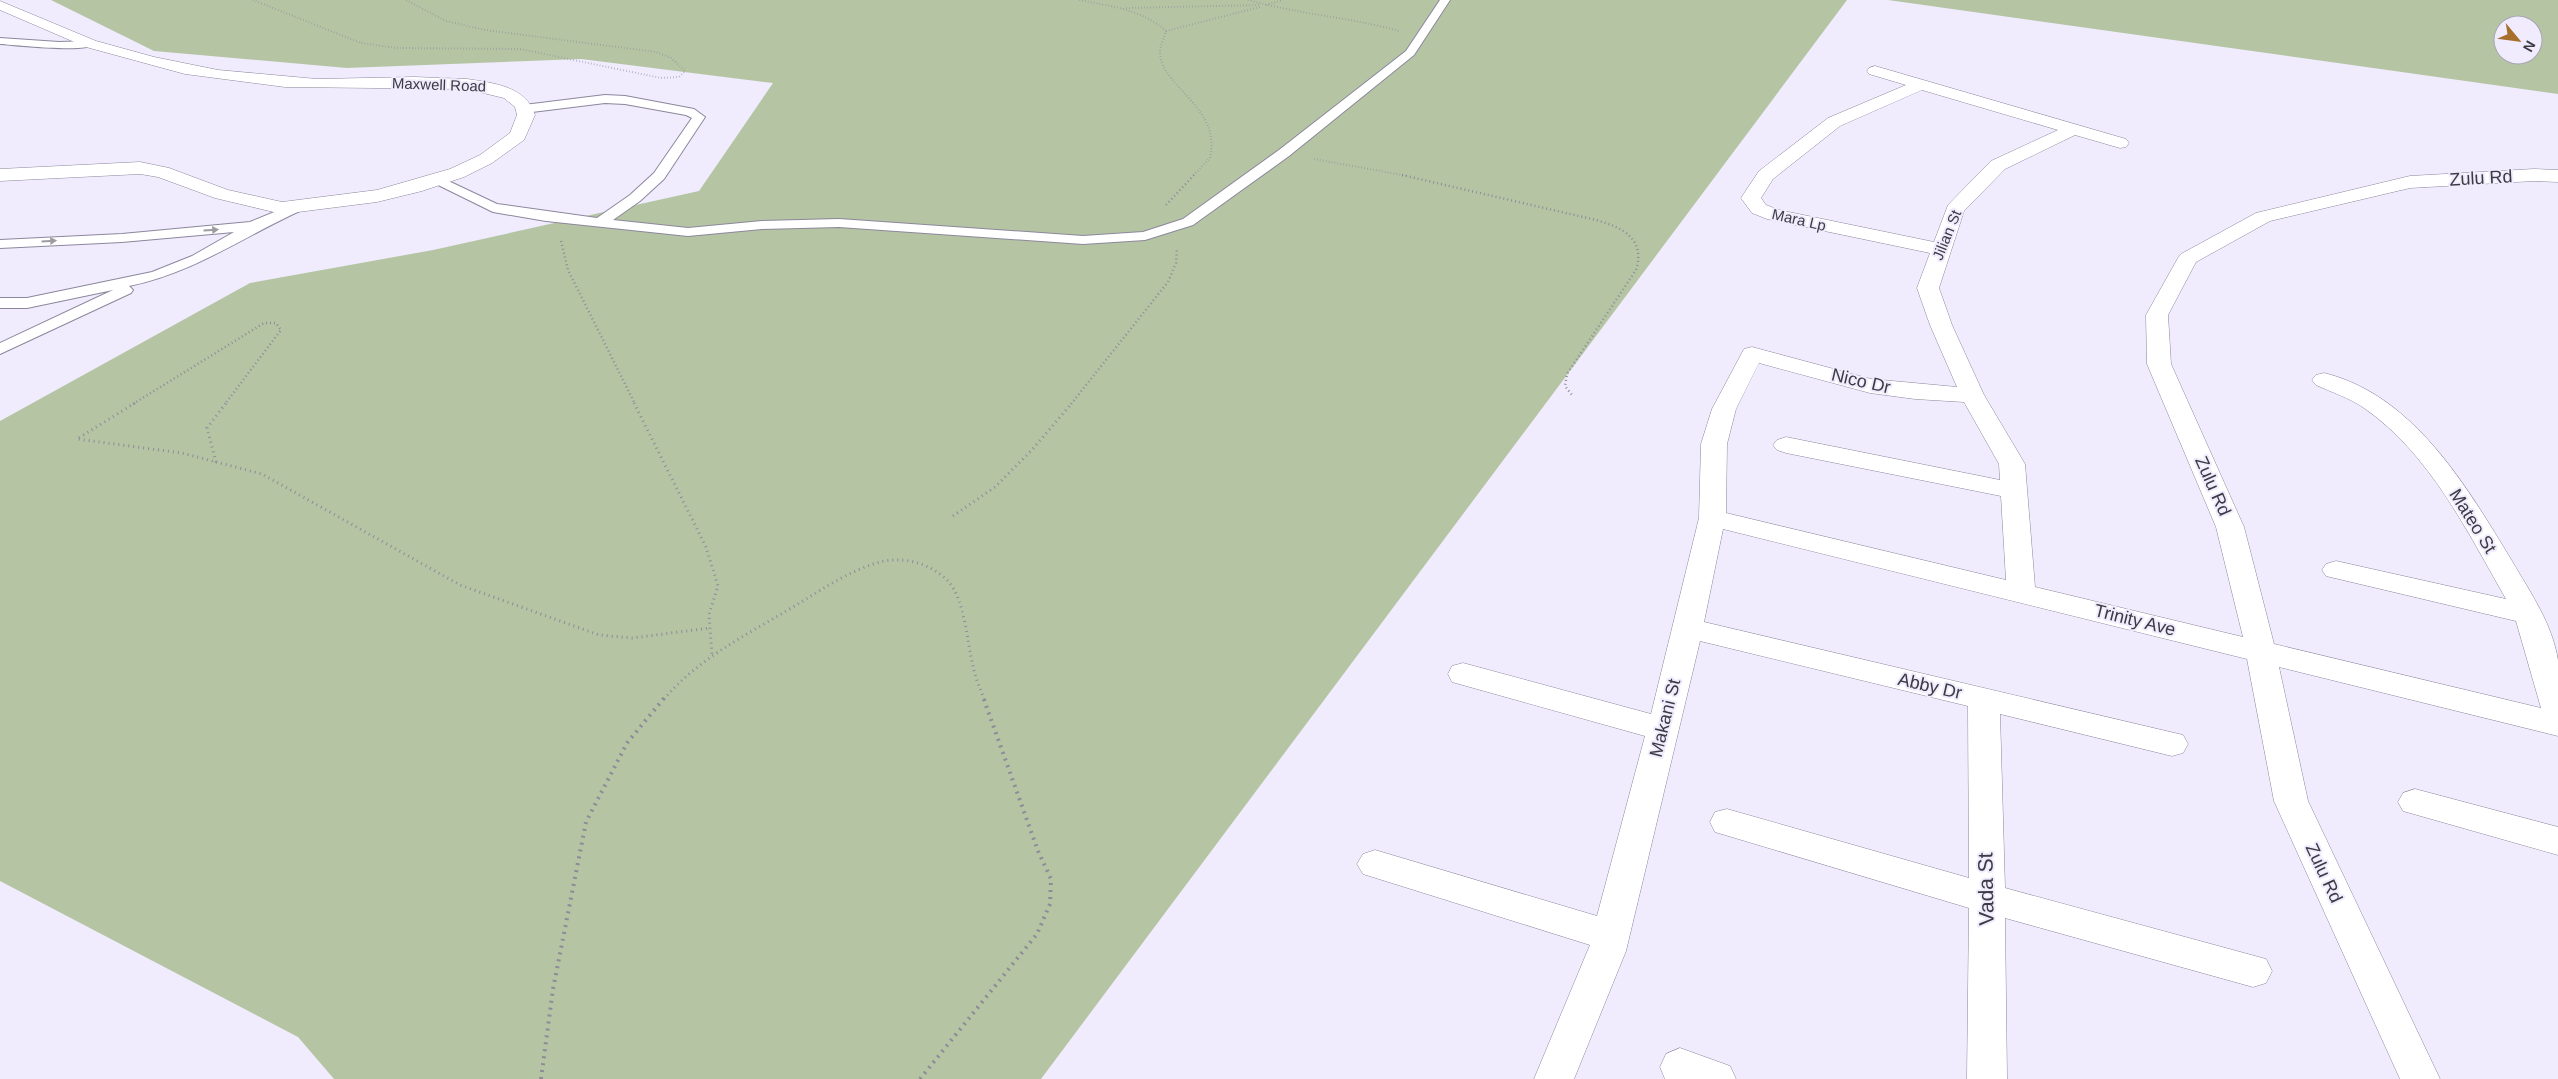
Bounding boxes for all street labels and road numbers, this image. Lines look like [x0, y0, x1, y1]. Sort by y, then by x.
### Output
street label: Maxwell Road [392, 74, 486, 95]
street label: Zulu Rd [2449, 166, 2513, 190]
street label: Mara Lp [1770, 205, 1828, 234]
street label: Jilian St [1929, 207, 1965, 262]
street label: Nico Dr [1830, 365, 1892, 397]
street label: Zulu Rd [2191, 453, 2235, 519]
street label: Mateo St [2445, 485, 2501, 557]
street label: Trinity Ave [2092, 600, 2178, 640]
street label: Abby Dr [1896, 669, 1964, 703]
street label: Makani St [1646, 677, 1684, 759]
street label: Zulu Rd [2302, 840, 2346, 906]
street label: Vada St [1973, 852, 1998, 926]

